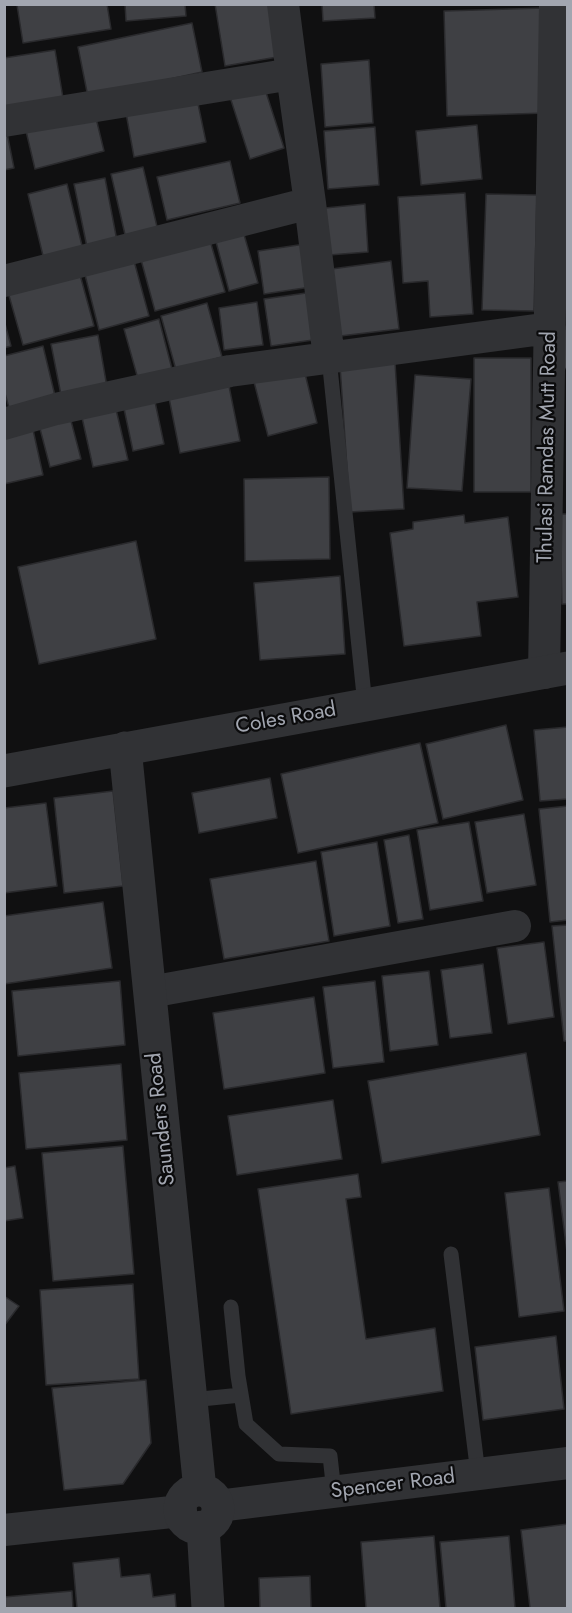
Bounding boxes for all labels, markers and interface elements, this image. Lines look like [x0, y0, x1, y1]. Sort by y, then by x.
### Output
street label: Thulasi Ramdas Mutt Road [533, 331, 563, 563]
street label: Coles Road [234, 698, 338, 740]
street label: Saunders Road [142, 1051, 182, 1187]
street label: Spencer Road [329, 1465, 457, 1505]

